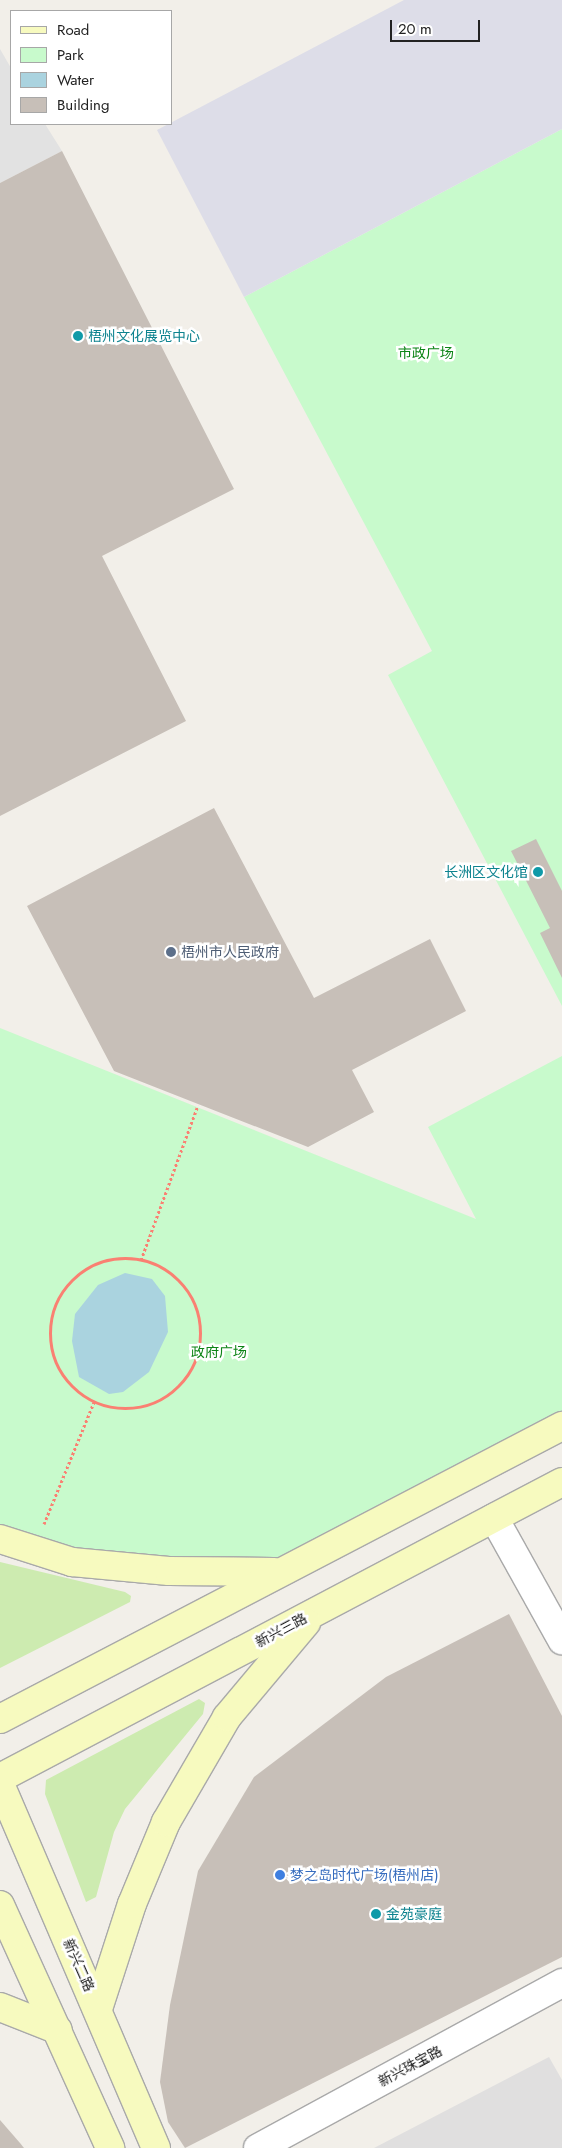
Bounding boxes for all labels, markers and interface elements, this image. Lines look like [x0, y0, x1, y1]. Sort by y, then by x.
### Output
legend [10, 10, 172, 125]
scale bar [392, 10, 482, 42]
text: 20 m [398, 18, 432, 40]
text: Road [57, 19, 89, 41]
text: Park [57, 44, 84, 66]
text: Water [57, 69, 94, 91]
text: Building [57, 94, 109, 116]
place label: 梧州文化展览中心 [88, 328, 200, 344]
marker: 梧州文化展览中心 [72, 330, 84, 342]
park label: 市政广场 [398, 345, 454, 361]
place label: 长洲区文化馆 [444, 864, 528, 880]
marker: 长洲区文化馆 [532, 866, 544, 878]
place label: 梧州市人民政府 [181, 944, 279, 960]
marker: 梧州市人民政府 [165, 946, 177, 958]
park label: 政府广场 [191, 1344, 247, 1360]
street label: 新兴三路 [252, 1609, 310, 1651]
place label: 梦之岛时代广场(梧州店) [290, 1867, 439, 1883]
marker: 梦之岛时代广场(梧州店) [274, 1869, 286, 1881]
place label: 金苑豪庭 [386, 1906, 442, 1922]
marker: 金苑豪庭 [370, 1908, 382, 1920]
street label: 新兴二路 [60, 1936, 98, 1994]
street label: 新兴珠宝路 [375, 2042, 445, 2090]

